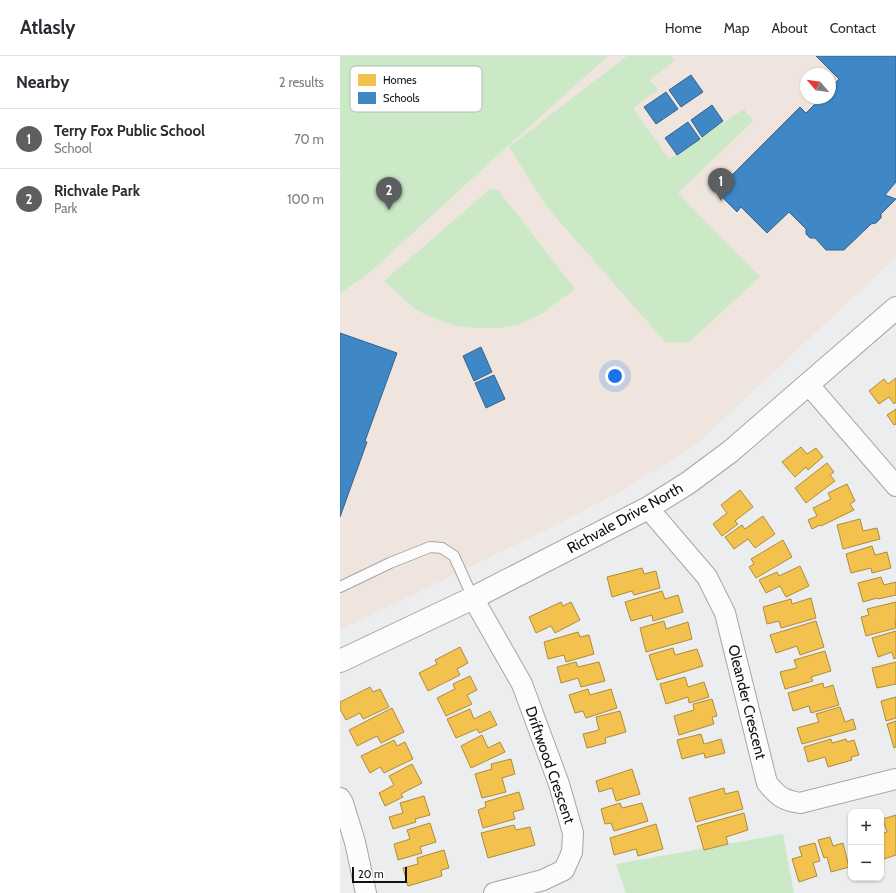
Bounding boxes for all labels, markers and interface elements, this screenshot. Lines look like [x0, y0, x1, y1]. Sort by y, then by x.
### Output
text: Atlasly [20, 16, 76, 39]
text: Home [665, 19, 702, 37]
text: Map [724, 19, 749, 37]
text: About [771, 19, 808, 37]
text: Contact [830, 19, 876, 37]
legend [350, 66, 482, 112]
north arrow [800, 68, 836, 104]
text: Nearby [16, 72, 69, 92]
text: Homes [383, 73, 417, 87]
text: 2 results [279, 74, 324, 90]
text: Schools [383, 91, 420, 105]
text: Terry Fox Public School [54, 122, 205, 140]
text: 1 [27, 131, 31, 147]
text: 70 m [294, 131, 324, 147]
text: School [54, 140, 92, 156]
pin: 1 [708, 168, 734, 201]
pin: 2 [376, 177, 402, 210]
text: Richvale Park [54, 182, 140, 200]
text: 2 [26, 191, 32, 207]
text: 100 m [287, 191, 324, 207]
text: Park [54, 200, 77, 216]
your location [605, 366, 625, 386]
street label: Richvale Drive North [564, 479, 686, 557]
street label: Oleander Crescent [724, 643, 770, 761]
street label: Driftwood Crescent [521, 704, 579, 826]
map controls [848, 809, 884, 881]
button: + [848, 809, 884, 845]
button: − [848, 845, 884, 881]
scale bar [352, 865, 407, 884]
text: 20 m [358, 867, 384, 881]

